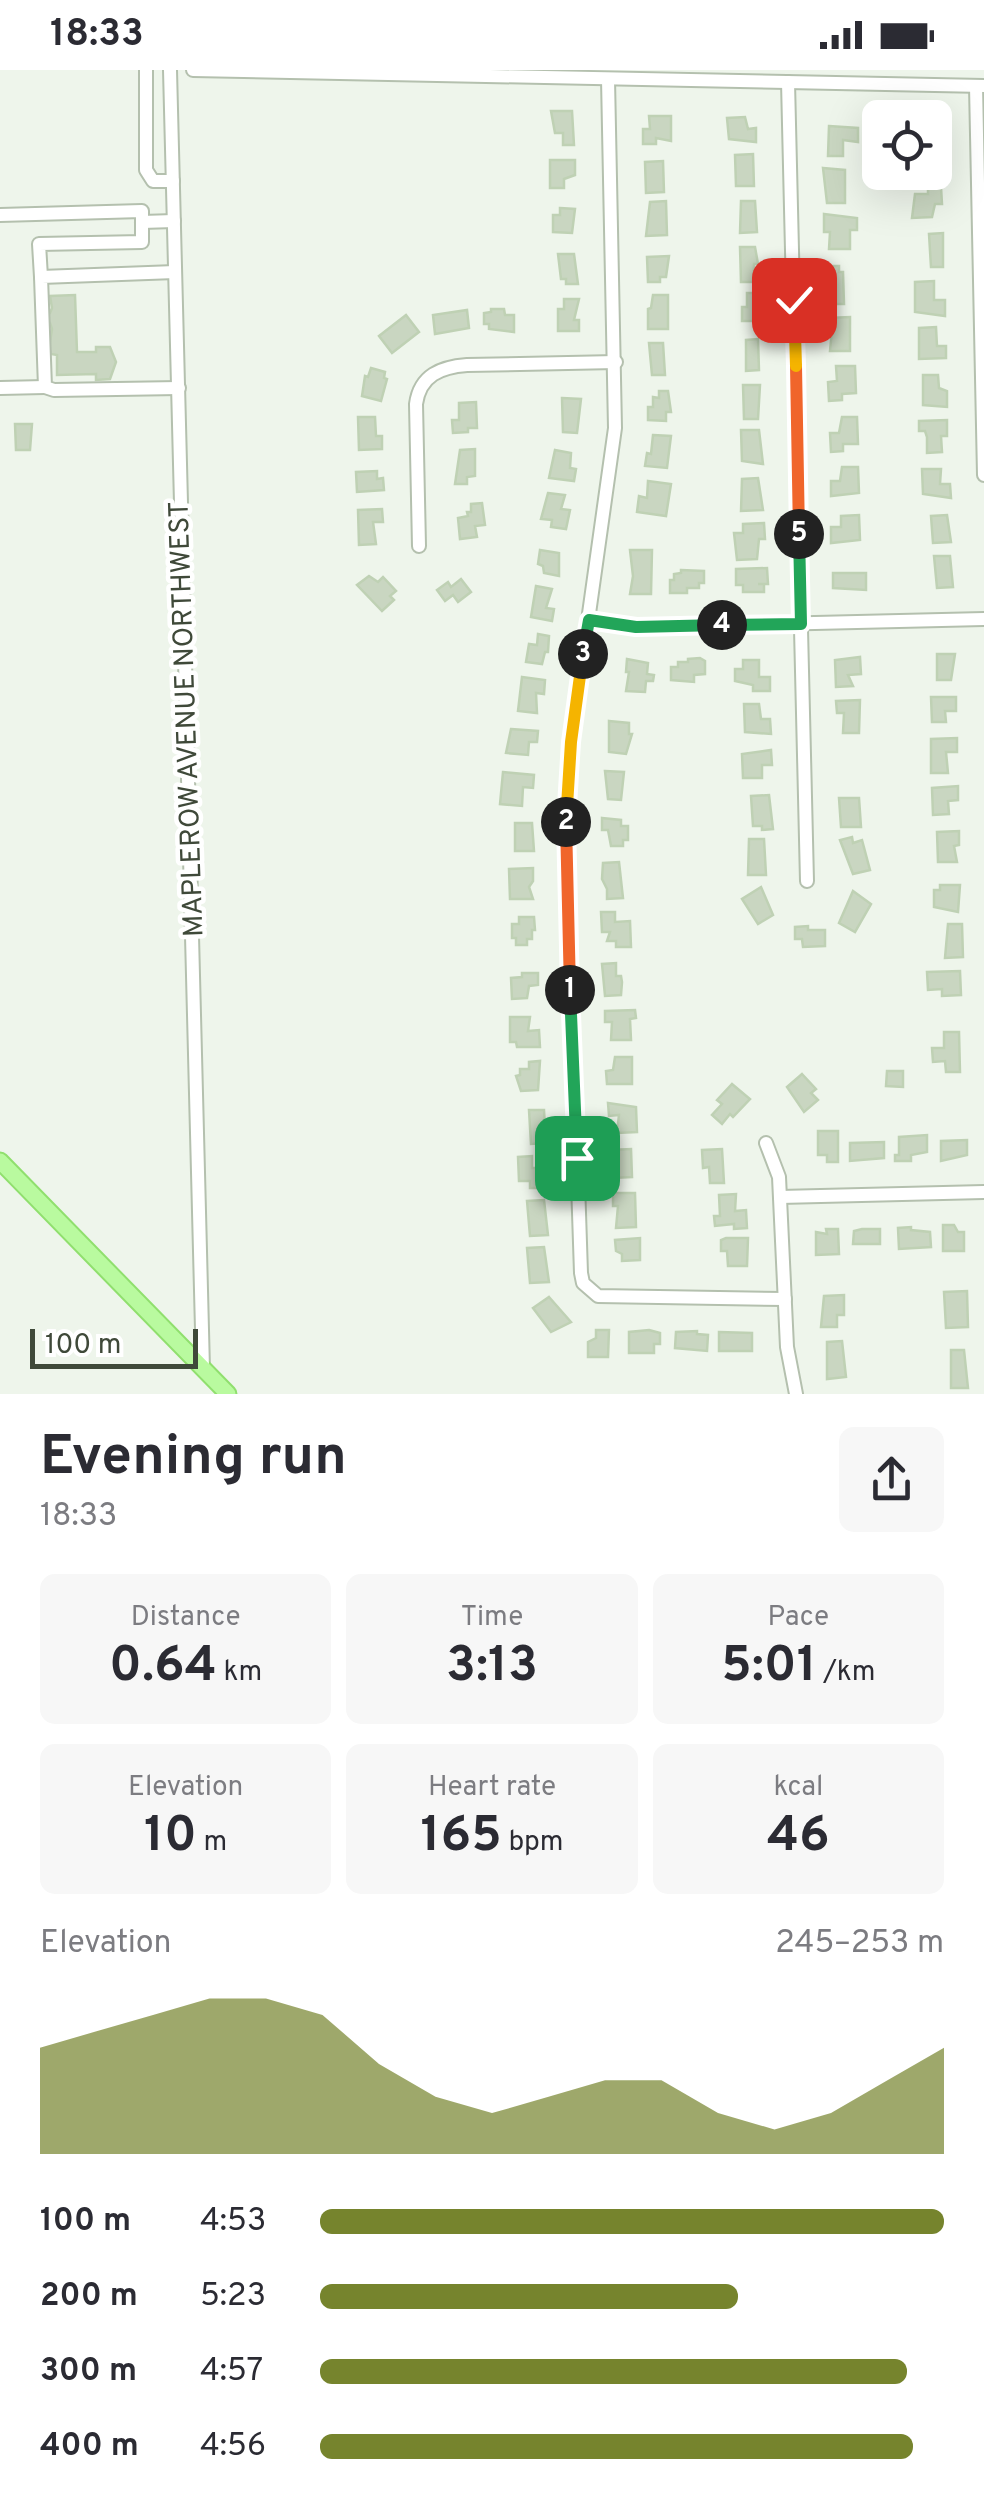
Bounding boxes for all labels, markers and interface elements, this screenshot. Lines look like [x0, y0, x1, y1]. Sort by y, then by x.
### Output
text: 18:33 [50, 11, 144, 60]
map controls [862, 100, 952, 190]
button: locate [862, 100, 952, 190]
pin [752, 258, 837, 343]
icon: check [767, 273, 822, 328]
street label: MAPLEROW AVENUE NORTHWEST [162, 500, 214, 938]
pin: 5 [774, 509, 824, 559]
text: 5 [790, 516, 808, 552]
pin: 4 [697, 600, 747, 650]
text: 4 [713, 607, 731, 643]
pin: 3 [558, 629, 608, 679]
text: 3 [575, 636, 591, 672]
pin: 2 [541, 797, 591, 847]
text: 2 [557, 804, 575, 840]
pin: 1 [545, 965, 595, 1015]
text: 1 [564, 972, 576, 1008]
pin [535, 1116, 620, 1201]
icon: arrive [550, 1131, 605, 1186]
scale bar [30, 1324, 198, 1368]
text: 100 m [45, 1328, 121, 1364]
text: Evening run [40, 1424, 347, 1494]
button: share [839, 1427, 944, 1532]
text: 18:33 [40, 1497, 117, 1537]
text: Distance [131, 1600, 241, 1636]
text: Time [461, 1600, 523, 1636]
text: Pace [768, 1600, 829, 1636]
text: 0.64 [109, 1636, 217, 1699]
text: 3:13 [446, 1636, 538, 1699]
text: 5:01 [721, 1636, 817, 1699]
text: km [217, 1655, 262, 1691]
text: /km [817, 1655, 876, 1691]
text: Elevation [128, 1770, 243, 1806]
text: Heart rate [428, 1770, 556, 1806]
text: kcal [773, 1770, 823, 1806]
text: 10 [144, 1806, 197, 1869]
text: 165 [421, 1806, 502, 1869]
text: 46 [767, 1806, 830, 1869]
text: m [197, 1825, 227, 1861]
text: bpm [502, 1825, 563, 1861]
text: Elevation [40, 1924, 172, 1964]
text: 245–253 m [775, 1924, 944, 1964]
text: 100 m [40, 2202, 131, 2242]
text: 4:53 [200, 2202, 266, 2242]
text: 200 m [40, 2277, 138, 2317]
text: 5:23 [200, 2277, 266, 2317]
text: 300 m [40, 2352, 137, 2392]
text: 4:57 [200, 2352, 263, 2392]
text: 400 m [40, 2427, 139, 2467]
text: 4:56 [200, 2427, 266, 2467]

